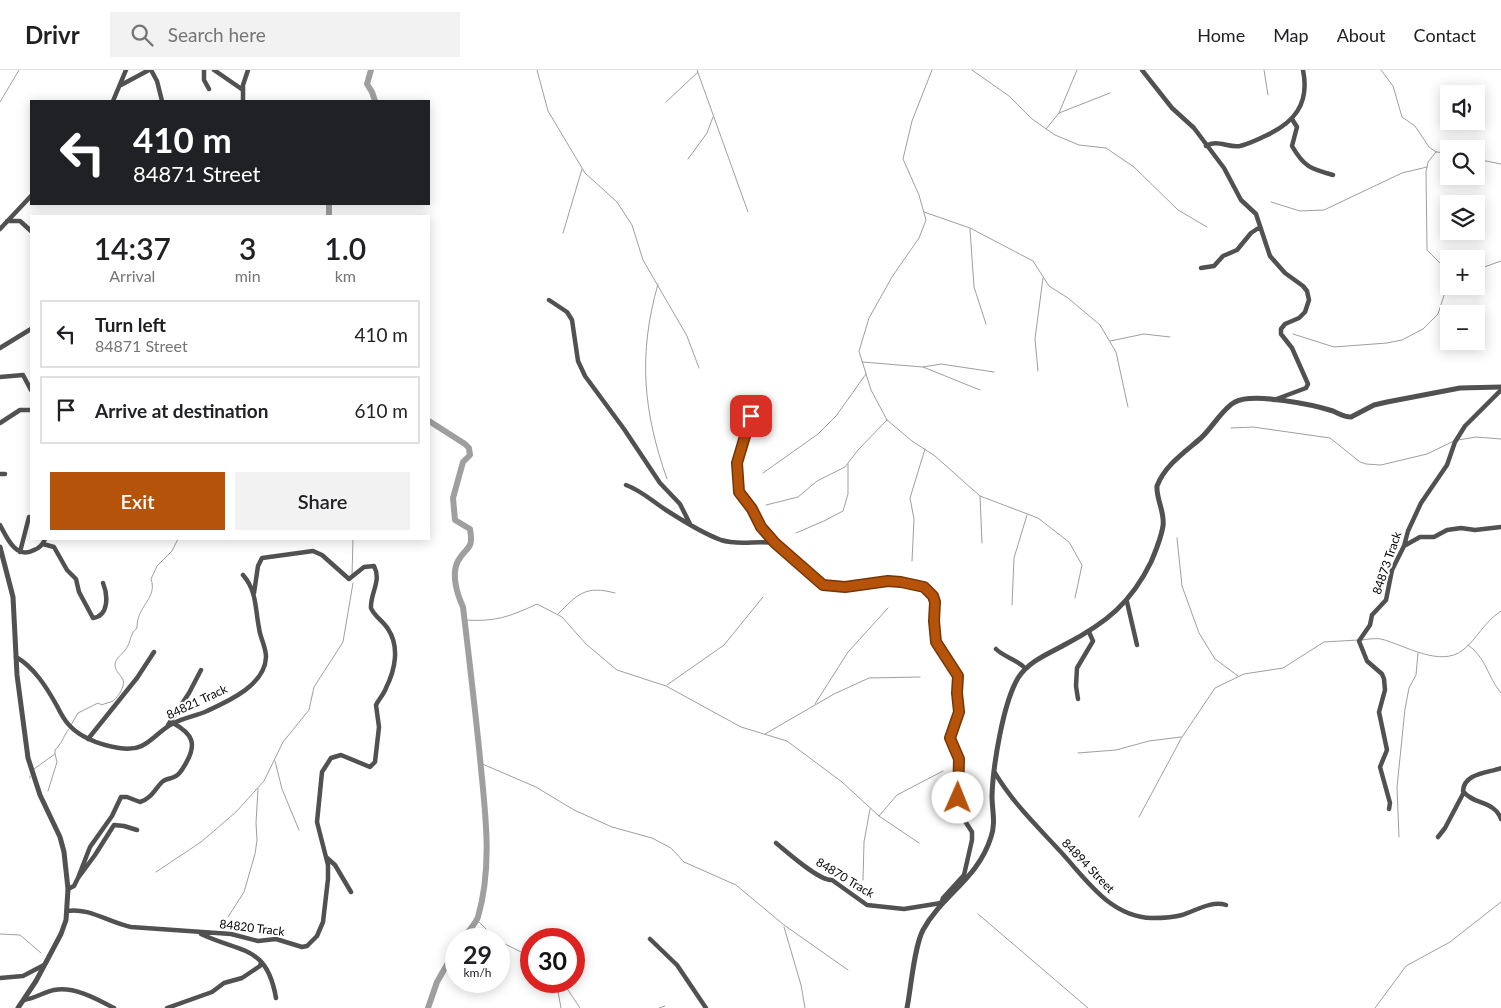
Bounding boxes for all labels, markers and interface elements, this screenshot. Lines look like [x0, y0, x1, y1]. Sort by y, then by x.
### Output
search box [110, 12, 460, 57]
text: Drivr [25, 20, 80, 49]
icon: search [128, 21, 156, 49]
text: Search here [168, 23, 266, 46]
text: Home [1197, 24, 1245, 46]
text: Map [1273, 24, 1309, 46]
text: About [1337, 24, 1386, 46]
text: Contact [1414, 24, 1476, 46]
map controls [1440, 85, 1485, 350]
button: sound [1440, 85, 1485, 130]
text: 410 m [133, 118, 232, 160]
icon: left [50, 120, 115, 185]
button: search [1440, 140, 1485, 185]
text: 84871 Street [133, 160, 260, 187]
button: layers [1440, 195, 1485, 240]
text: 14:37 [94, 230, 171, 266]
text: 3 [239, 230, 256, 266]
text: 1.0 [324, 230, 366, 266]
button: + [1440, 250, 1485, 295]
text: Arrival [109, 266, 155, 285]
text: min [235, 266, 261, 285]
text: km [335, 266, 356, 285]
button: − [1440, 305, 1485, 350]
text: Turn left [95, 313, 166, 336]
icon: left [52, 320, 80, 348]
text: 410 m [354, 323, 408, 346]
text: 84871 Street [95, 336, 188, 355]
pin [730, 395, 772, 437]
icon: arrive [52, 396, 80, 424]
text: Arrive at destination [95, 399, 268, 422]
text: 610 m [354, 399, 408, 422]
icon: arrive [737, 402, 765, 430]
button: Exit [50, 472, 225, 530]
button: Share [235, 472, 410, 530]
street label: 84873 Track [1369, 529, 1405, 596]
street label: 84821 Track [164, 681, 230, 722]
position arrow [931, 771, 983, 823]
street label: 84894 Street [1059, 835, 1118, 896]
street label: 84870 Track [813, 854, 878, 901]
street label: 84820 Track [219, 916, 286, 939]
speed limit sign: 30 [520, 928, 585, 993]
text: 29 [463, 939, 492, 969]
text: km/h [463, 965, 492, 980]

